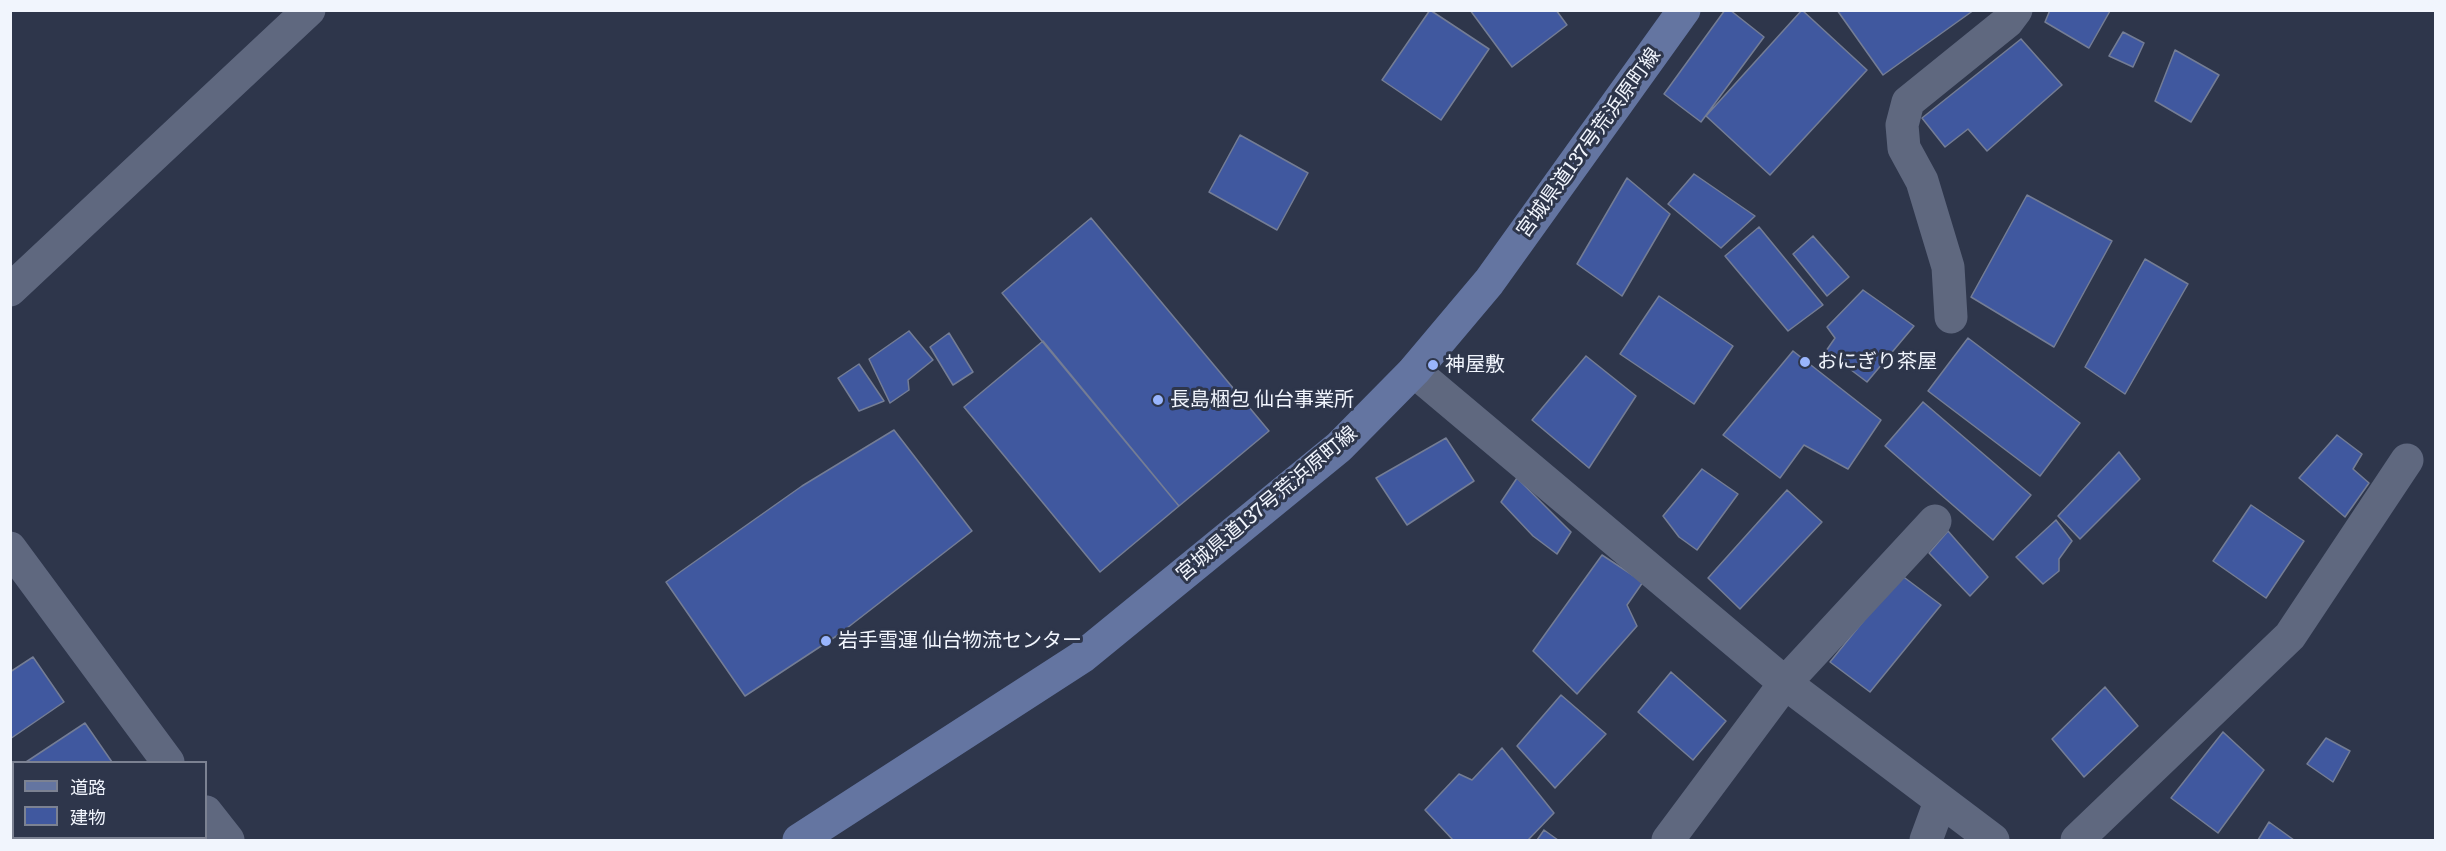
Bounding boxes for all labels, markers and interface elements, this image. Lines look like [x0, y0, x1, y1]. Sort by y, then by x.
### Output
street label: 宮城県道137号荒浜原町線 [1512, 44, 1666, 242]
place label: おにぎり茶屋 [1817, 350, 1937, 374]
place label: 神屋敷 [1445, 353, 1505, 377]
marker: おにぎり茶屋 [1798, 355, 1812, 369]
marker: 神屋敷 [1426, 358, 1440, 372]
place label: 長島梱包 仙台事業所 [1170, 388, 1354, 412]
marker: 長島梱包 仙台事業所 [1151, 393, 1165, 407]
street label: 宮城県道137号荒浜原町線 [1172, 421, 1362, 587]
place label: 岩手雪運 仙台物流センター [838, 629, 1082, 653]
marker: 岩手雪運 仙台物流センター [819, 634, 833, 648]
legend [12, 761, 207, 839]
text: 道路 [70, 773, 106, 800]
text: 建物 [70, 803, 106, 830]

